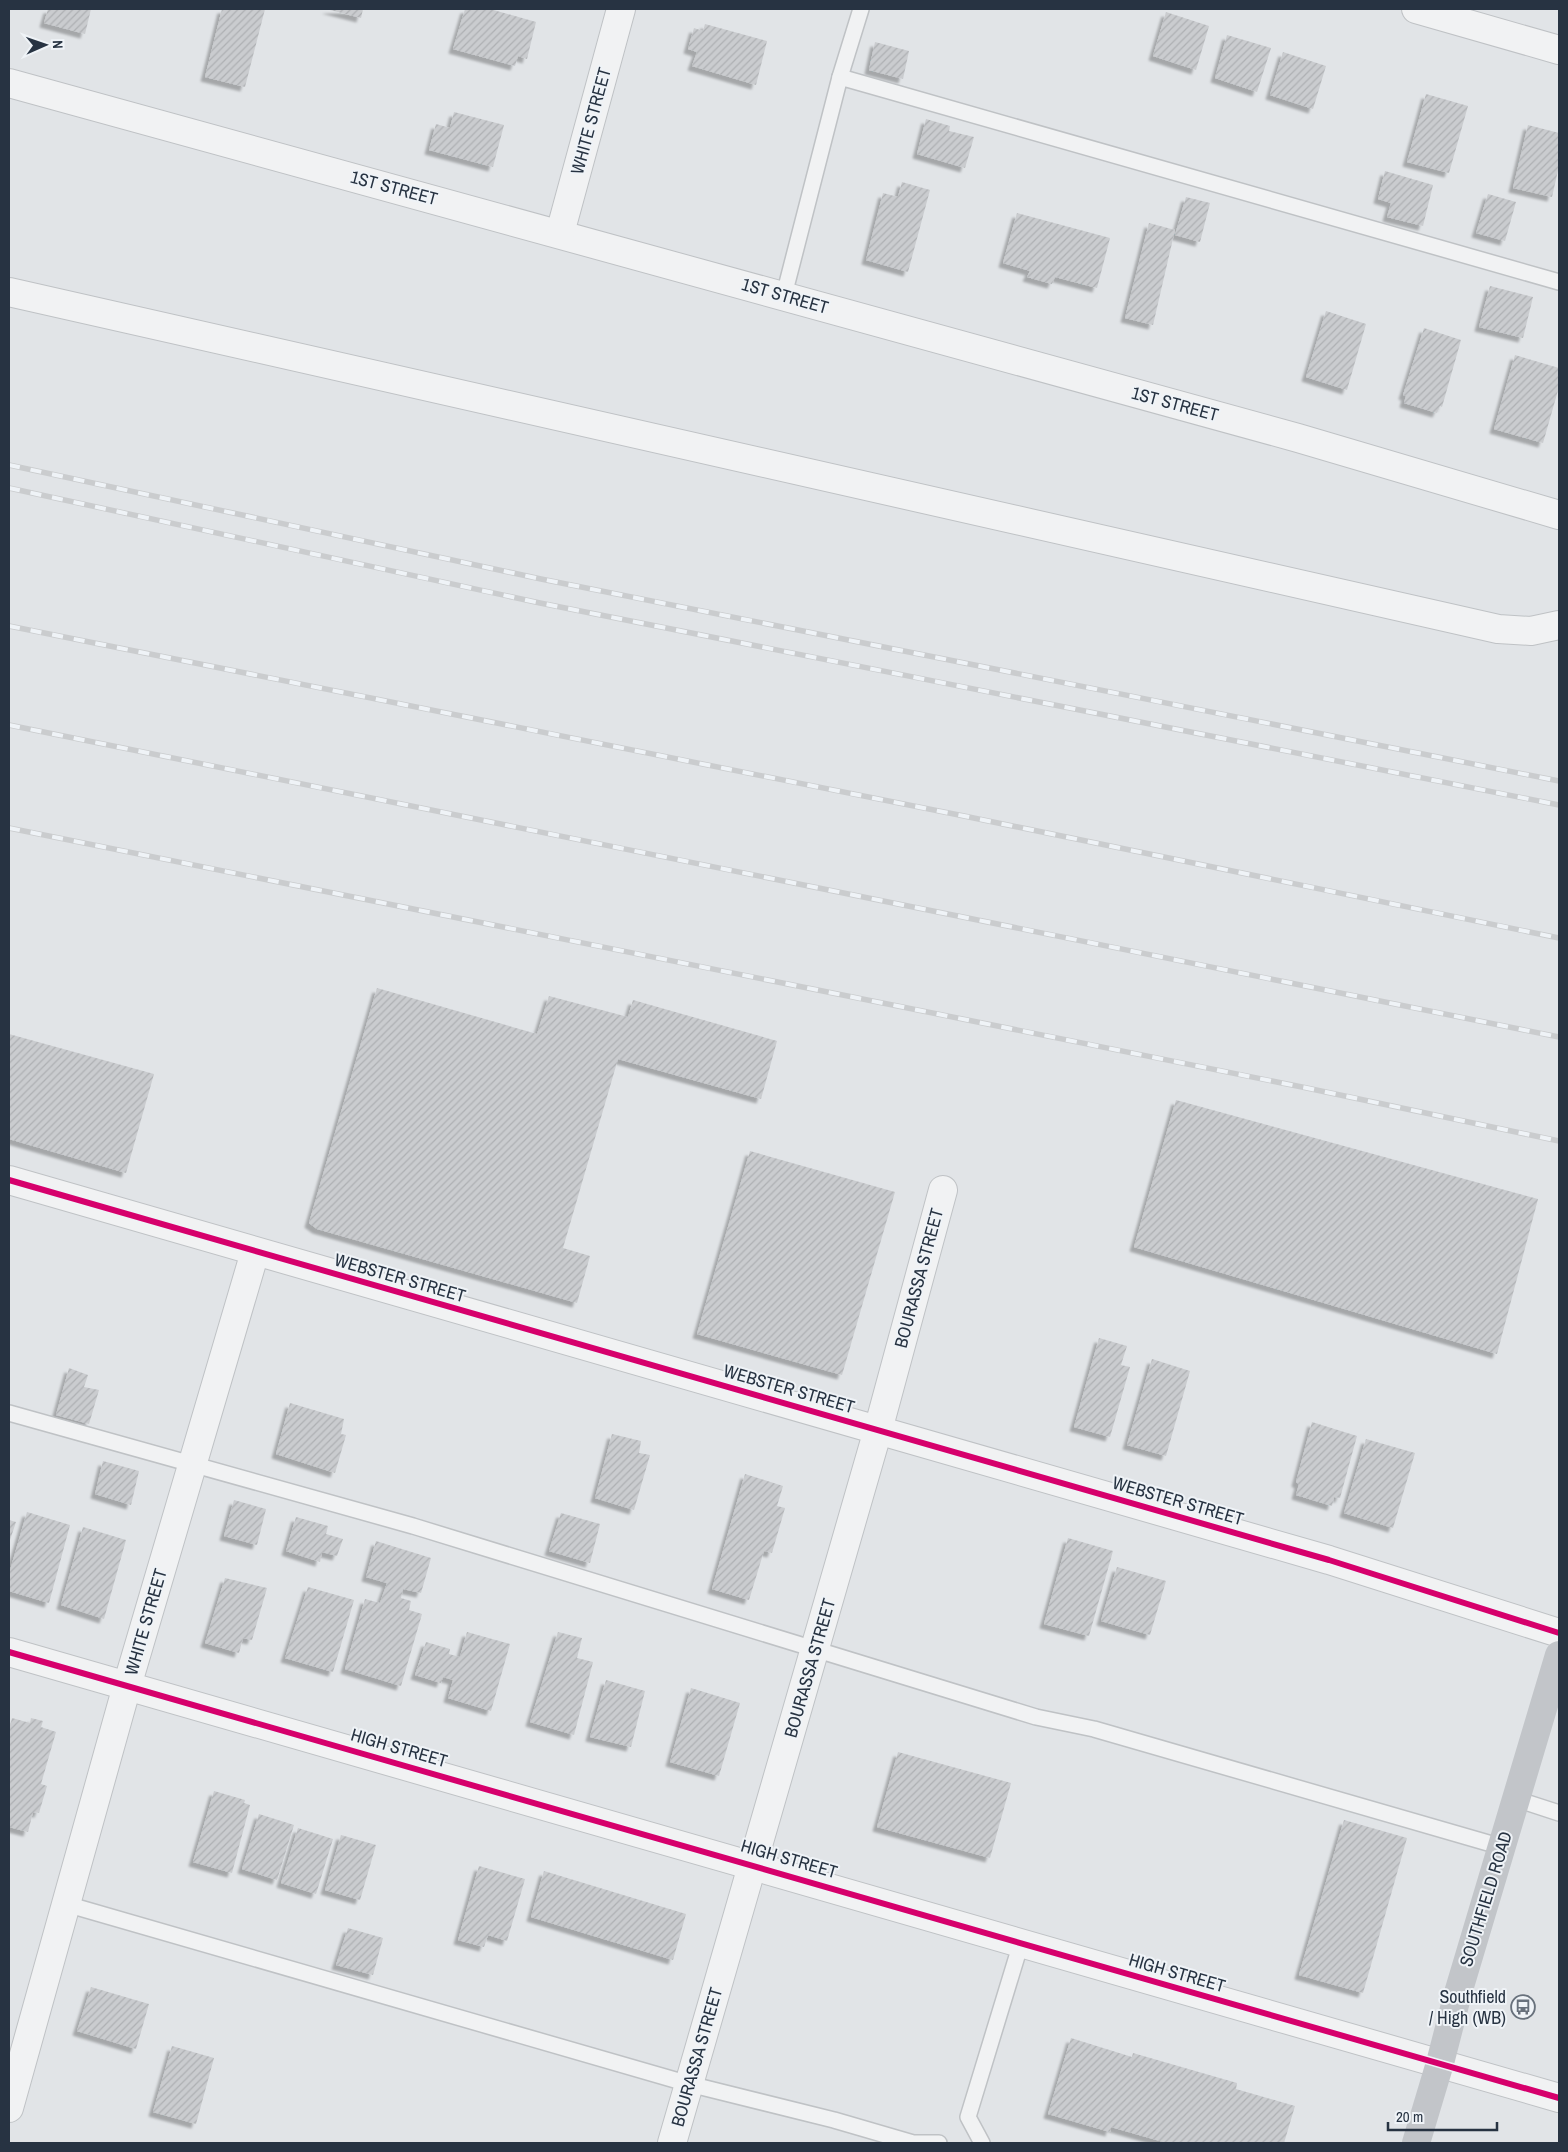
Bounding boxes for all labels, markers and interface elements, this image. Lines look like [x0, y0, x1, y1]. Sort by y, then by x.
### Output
north arrow [20, 20, 70, 70]
text: N [49, 40, 67, 49]
street label: WHITE STREET [564, 65, 617, 177]
street label: 1ST STREET [348, 164, 440, 211]
street label: 1ST STREET [739, 271, 831, 320]
street label: 1ST STREET [1129, 380, 1221, 427]
street label: BOURASSA STREET [888, 1205, 949, 1350]
street label: WEBSTER STREET [332, 1247, 469, 1308]
street label: WEBSTER STREET [721, 1358, 858, 1419]
street label: WEBSTER STREET [1110, 1470, 1247, 1531]
street label: WHITE STREET [118, 1566, 173, 1678]
street label: BOURASSA STREET [778, 1595, 841, 1740]
street label: HIGH STREET [348, 1722, 450, 1773]
street label: SOUTHFIELD ROAD [1453, 1828, 1518, 1970]
street label: HIGH STREET [738, 1833, 840, 1884]
street label: HIGH STREET [1126, 1947, 1228, 1998]
street label: BOURASSA STREET [665, 1984, 728, 2129]
place label: Southfield / High (WB) [1429, 1984, 1506, 2030]
bus stop icon: Southfield / High (WB) [1510, 1994, 1536, 2020]
scale bar [1388, 2100, 1497, 2132]
text: 20 m [1396, 2106, 1423, 2127]

